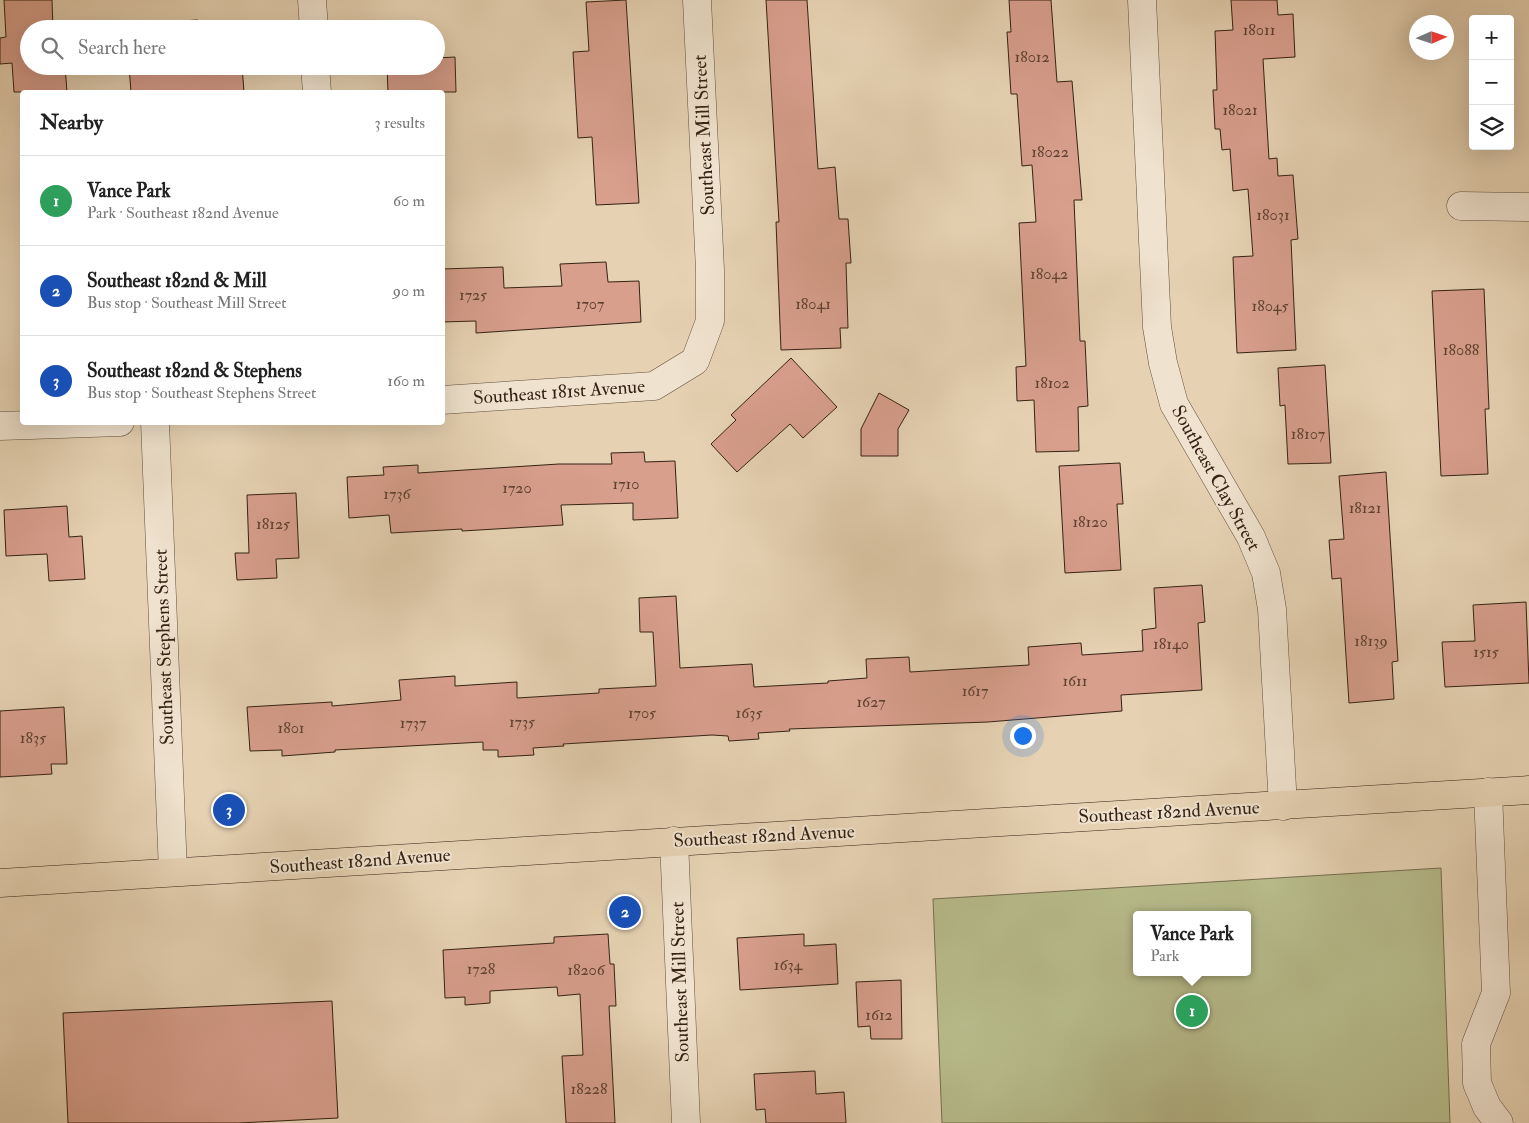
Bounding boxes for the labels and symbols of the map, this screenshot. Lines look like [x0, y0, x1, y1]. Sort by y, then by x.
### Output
north arrow [1409, 15, 1454, 60]
house number: 18011 [1243, 20, 1275, 40]
house number: 18012 [1014, 47, 1050, 67]
street label: Southeast Mill Street [688, 54, 720, 216]
house number: 18021 [1222, 100, 1258, 120]
house number: 18022 [1031, 142, 1069, 162]
house number: 18031 [1256, 205, 1290, 225]
house number: 18042 [1030, 264, 1068, 284]
house number: 1725 [459, 285, 487, 305]
house number: 1707 [576, 294, 605, 314]
house number: 18041 [795, 294, 831, 314]
house number: 18045 [1251, 296, 1289, 316]
house number: 18088 [1443, 340, 1480, 360]
house number: 18102 [1034, 373, 1070, 393]
street label: Southeast 181st Avenue [472, 374, 646, 410]
street label: Southeast Clay Street [1166, 401, 1266, 555]
house number: 18107 [1291, 424, 1326, 444]
house number: 1710 [613, 474, 639, 494]
house number: 1720 [502, 478, 532, 498]
house number: 1736 [383, 484, 412, 504]
house number: 18121 [1349, 498, 1381, 518]
house number: 18120 [1072, 512, 1108, 532]
house number: 18125 [256, 514, 290, 534]
street label: Southeast Stephens Street [149, 549, 180, 745]
house number: 18139 [1354, 631, 1388, 651]
house number: 18140 [1153, 634, 1189, 654]
house number: 1515 [1473, 642, 1499, 662]
house number: 1611 [1062, 671, 1088, 691]
house number: 1617 [962, 681, 989, 701]
house number: 1627 [856, 692, 886, 712]
house number: 1705 [628, 703, 656, 723]
house number: 1635 [736, 703, 762, 723]
house number: 1735 [509, 712, 535, 732]
house number: 1737 [400, 713, 427, 733]
house number: 1801 [277, 718, 305, 738]
your location [1010, 723, 1036, 749]
house number: 1835 [20, 728, 46, 748]
pin: 3 [213, 791, 245, 829]
street label: Southeast 182nd Avenue [1078, 795, 1260, 829]
street label: Southeast 182nd Avenue [673, 819, 855, 853]
street label: Southeast 182nd Avenue [269, 843, 451, 879]
pin: 2 [609, 893, 641, 931]
street label: Southeast Mill Street [665, 901, 695, 1063]
house number: 1634 [774, 955, 804, 975]
house number: 1728 [467, 959, 496, 979]
house number: 18206 [567, 960, 606, 980]
pin: 1 [1176, 992, 1208, 1030]
house number: 1612 [865, 1005, 893, 1025]
house number: 18228 [571, 1079, 608, 1099]

